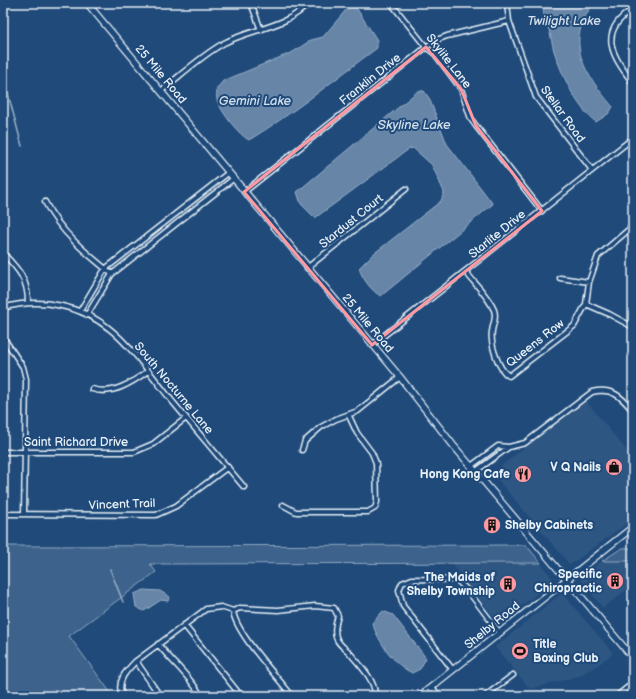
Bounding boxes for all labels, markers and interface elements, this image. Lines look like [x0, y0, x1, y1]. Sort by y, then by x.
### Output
water label: Twilight Lake [527, 13, 601, 29]
street label: Skylite Lane [423, 31, 475, 92]
street label: 25 Mile Road [132, 42, 190, 107]
street label: Franklin Drive [337, 50, 404, 109]
street label: Stellar Road [537, 83, 588, 146]
water label: Gemini Lake [219, 93, 292, 109]
water label: Skyline Lake [378, 117, 451, 133]
street label: Stardust Court [316, 191, 387, 252]
street label: Starlite Drive [466, 207, 529, 262]
street label: 25 Mile Road [339, 291, 397, 356]
street label: Queens Row [503, 316, 567, 371]
street label: South Nocturne Lane [131, 339, 216, 437]
street label: Saint Richard Drive [24, 435, 128, 450]
shop icon: V Q Nails [604, 457, 624, 477]
place label: V Q Nails [550, 460, 601, 475]
restaurant icon: Hong Kong Cafe [513, 464, 533, 484]
place label: Hong Kong Cafe [420, 467, 510, 482]
street label: Vincent Trail [88, 496, 156, 513]
building icon: Shelby Cabinets [482, 515, 502, 535]
place label: Shelby Cabinets [505, 518, 593, 533]
place label: Specific Chiropractic [534, 567, 602, 596]
place label: The Maids of Shelby Township [407, 570, 496, 599]
building icon: Specific Chiropractic [605, 571, 625, 591]
building icon: The Maids of Shelby Township [498, 574, 518, 594]
street label: Shelby Road [461, 598, 523, 652]
place label: Title Boxing Club [533, 637, 598, 666]
sports icon: Title Boxing Club [510, 641, 530, 661]

